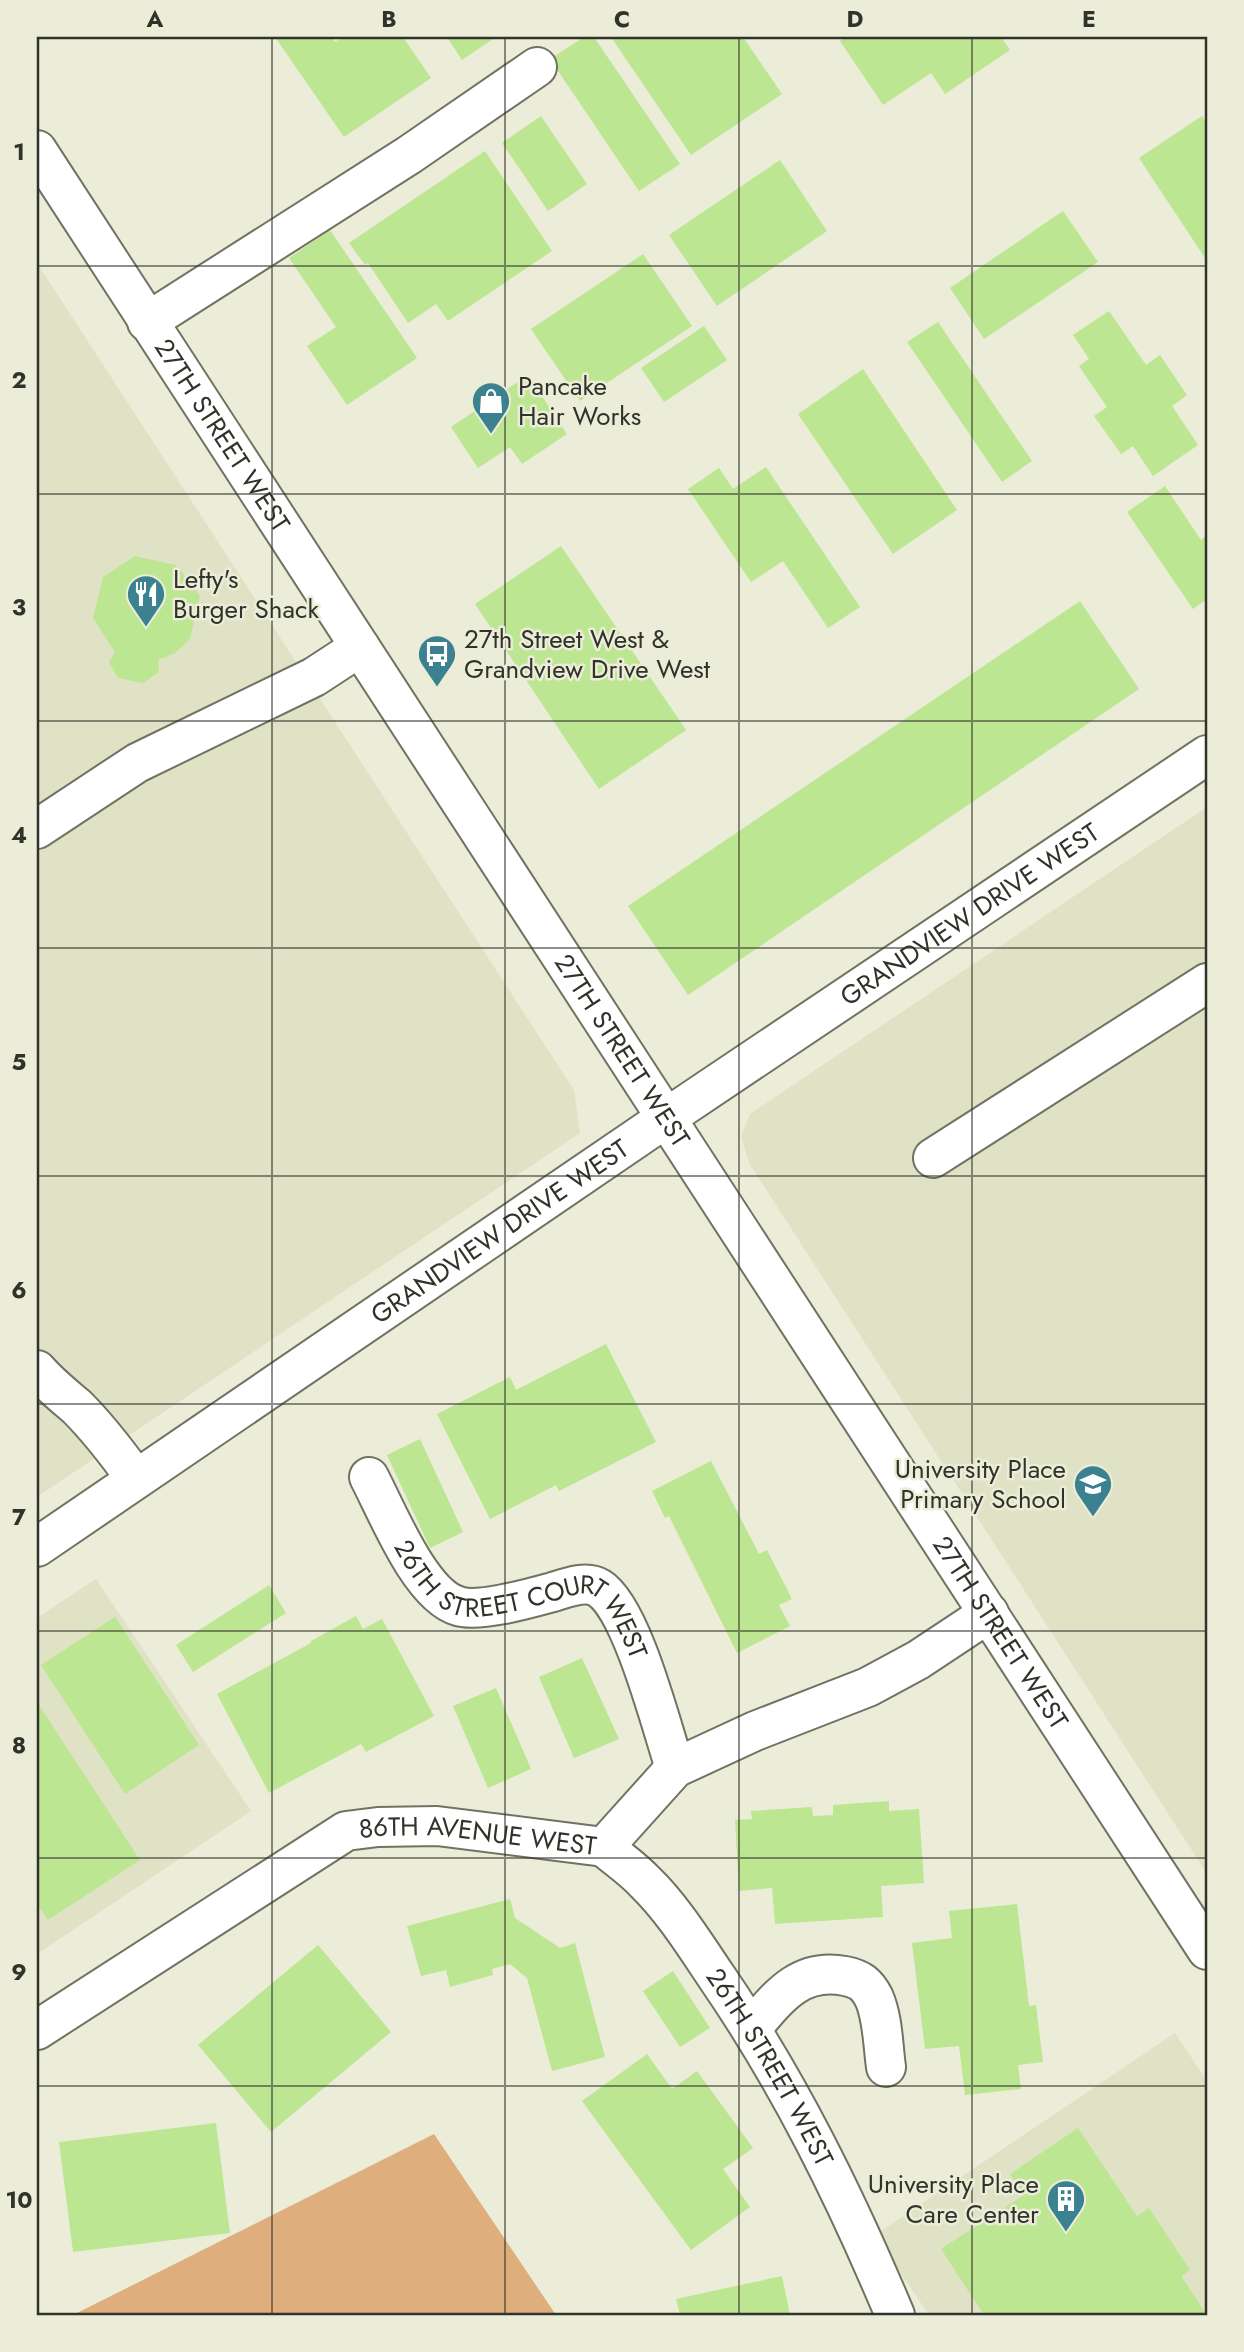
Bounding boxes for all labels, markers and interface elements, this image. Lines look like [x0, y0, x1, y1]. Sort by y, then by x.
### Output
text: A [146, 2, 164, 36]
text: B [381, 2, 397, 36]
text: C [614, 2, 630, 36]
text: D [847, 2, 864, 36]
text: E [1082, 2, 1096, 36]
text: 1 [13, 135, 25, 169]
street label: 27TH STREET WEST [145, 331, 299, 539]
text: 2 [11, 363, 27, 397]
place label: Pancake Hair Works [518, 367, 641, 435]
shop icon: Pancake Hair Works [470, 380, 512, 435]
place label: Lefty's Burger Shack [173, 560, 319, 628]
restaurant icon: Lefty's Burger Shack [125, 573, 167, 628]
text: 3 [12, 590, 26, 624]
place label: 27th Street West & Grandview Drive West [464, 620, 711, 688]
bus stop icon: 27th Street West & Grandview Drive West [416, 633, 458, 688]
street label: GRANDVIEW DRIVE WEST [833, 814, 1107, 1015]
text: 4 [11, 818, 27, 852]
street label: 27TH STREET WEST [545, 946, 699, 1155]
text: 5 [12, 1045, 26, 1079]
street label: GRANDVIEW DRIVE WEST [363, 1130, 636, 1333]
text: 6 [11, 1273, 27, 1307]
place label: University Place Primary School [895, 1450, 1066, 1518]
school or university icon: University Place Primary School [1072, 1463, 1114, 1518]
text: 7 [12, 1500, 26, 1534]
street label: 27TH STREET WEST [924, 1528, 1077, 1737]
street label: 26TH STREET COURT WEST [385, 1532, 657, 1664]
text: 8 [12, 1728, 26, 1762]
street label: 86TH AVENUE WEST [357, 1807, 599, 1865]
text: 9 [11, 1955, 27, 1989]
street label: 26TH STREET WEST [697, 1960, 843, 2173]
place label: University Place Care Center [868, 2165, 1039, 2233]
building icon: University Place Care Center [1045, 2178, 1087, 2233]
text: 10 [6, 2183, 32, 2217]

